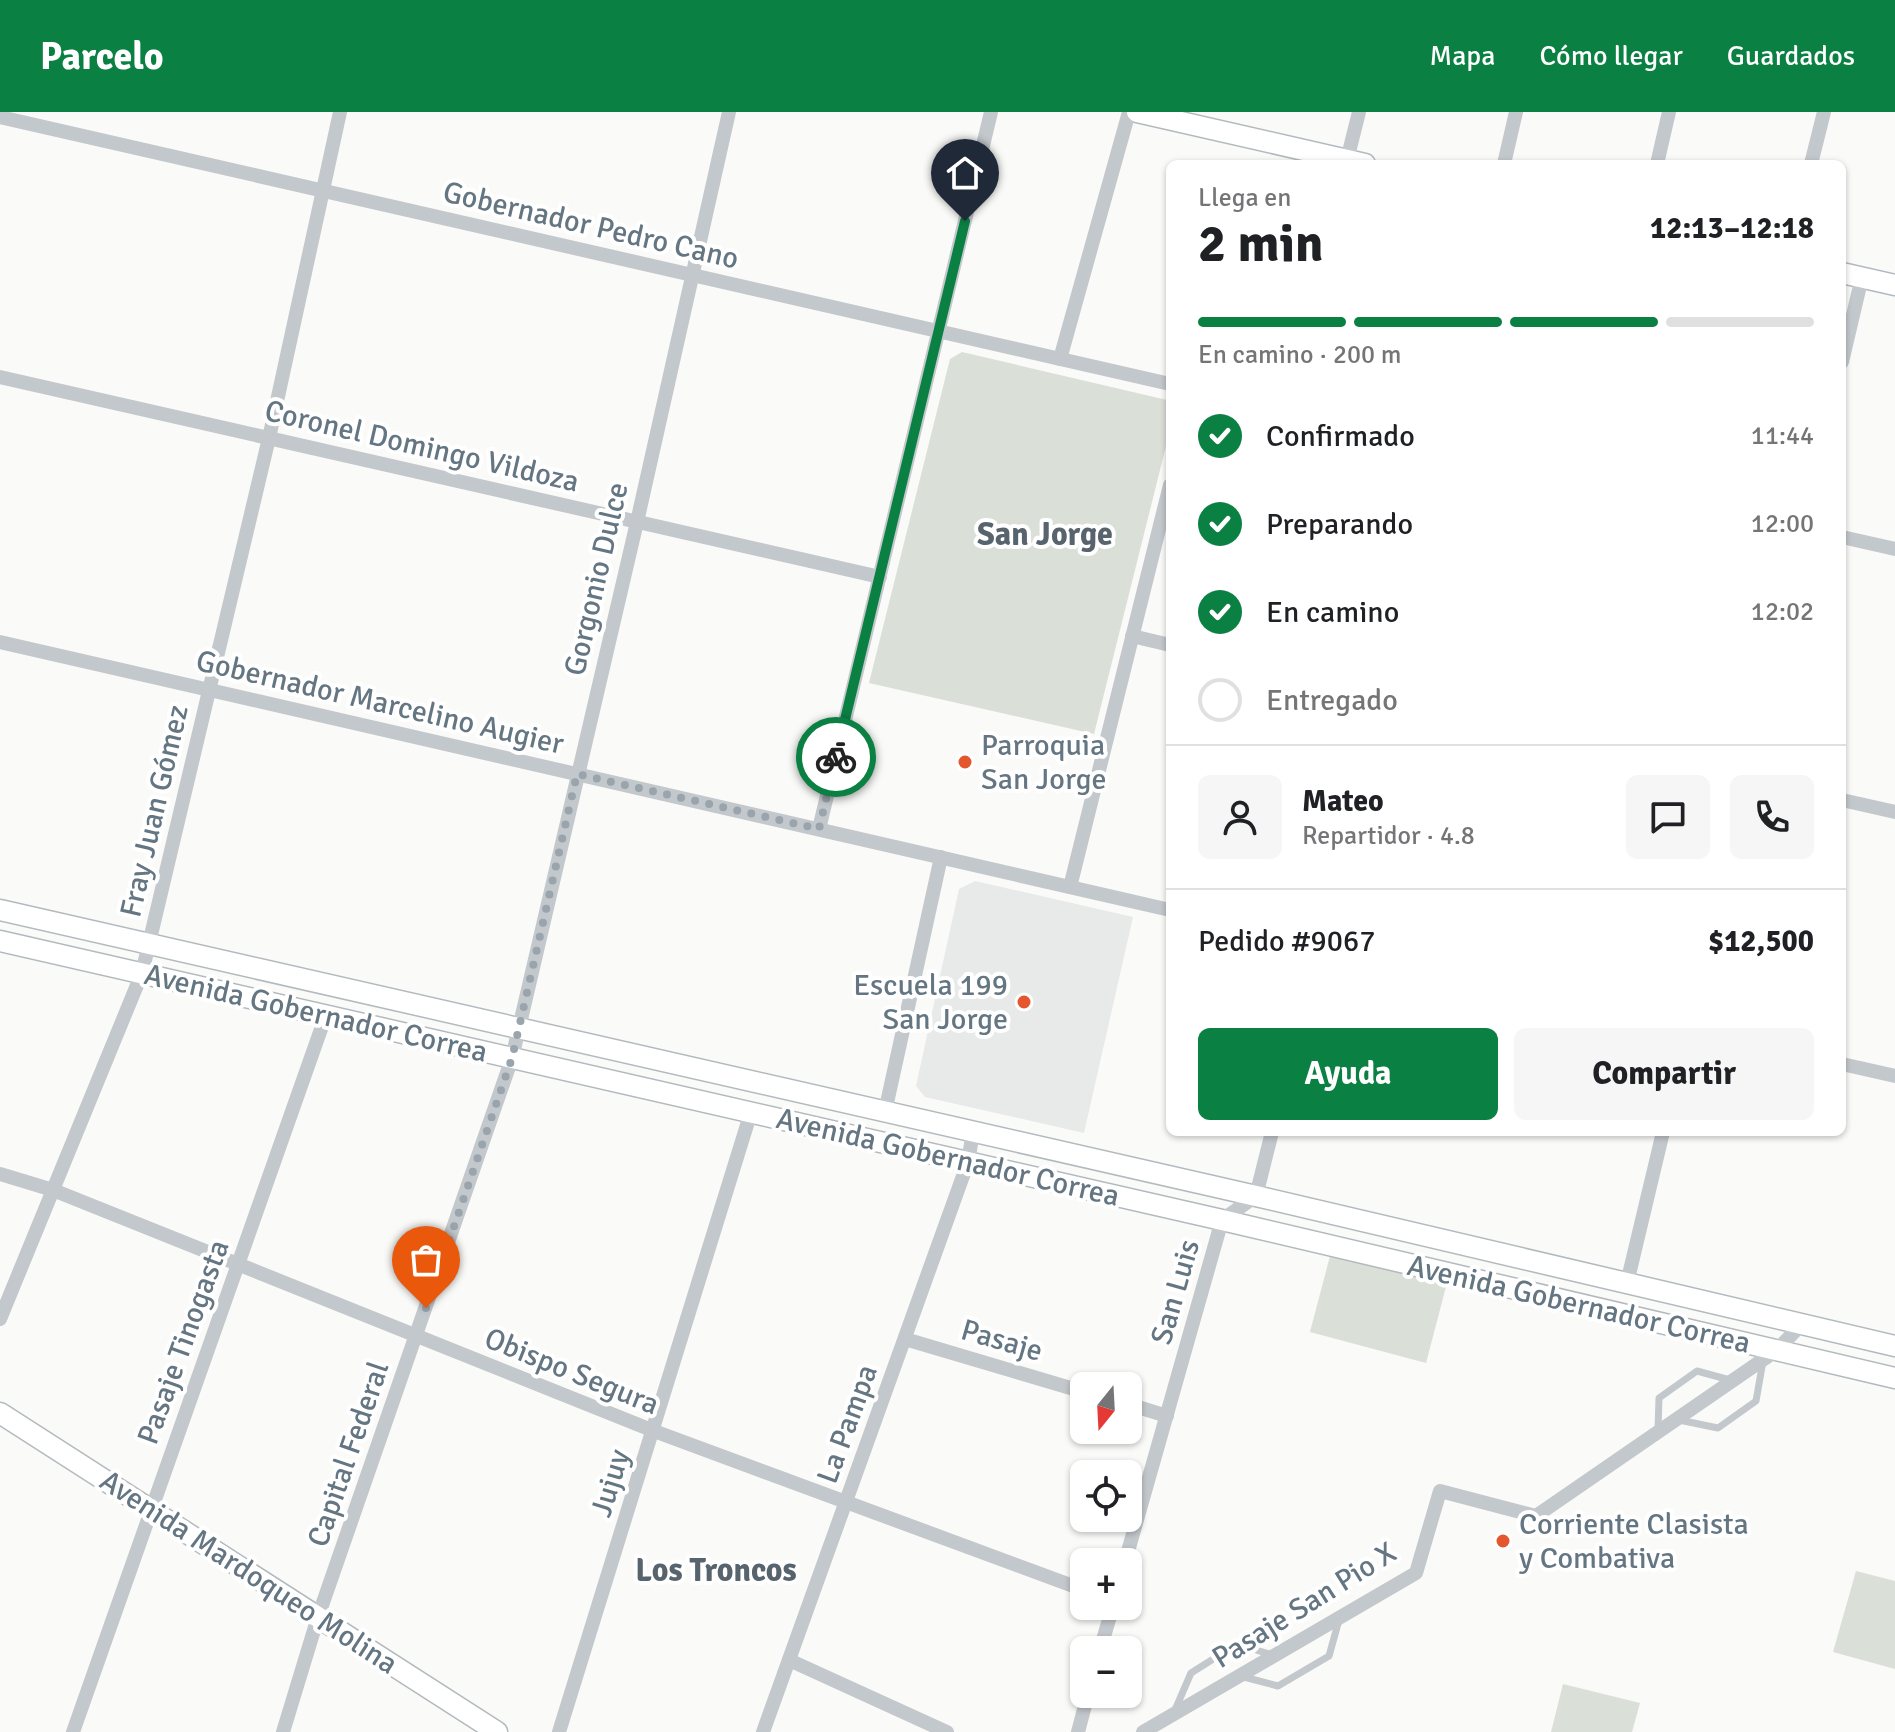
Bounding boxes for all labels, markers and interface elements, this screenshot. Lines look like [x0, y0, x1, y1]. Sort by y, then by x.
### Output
text: Parcelo [40, 33, 164, 80]
text: Mapa [1430, 39, 1495, 73]
text: Cómo llegar [1539, 39, 1683, 73]
text: Guardados [1727, 39, 1855, 73]
pin [931, 139, 999, 221]
icon: home [943, 151, 987, 195]
street label: Gobernador Pedro Cano [439, 173, 742, 278]
text: Llega en [1198, 182, 1292, 214]
text: 12:13–12:18 [1650, 210, 1814, 247]
text: 2 min [1198, 212, 1324, 276]
text: En camino · 200 m [1198, 339, 1401, 371]
street label: Coronel Domingo Vildoza [261, 392, 583, 501]
icon: check [1198, 414, 1242, 458]
text: Confirmado [1266, 418, 1415, 455]
text: 11:44 [1751, 420, 1814, 452]
street label: Gorgonio Dulce [556, 479, 637, 679]
icon: check [1198, 502, 1242, 546]
text: Preparando [1266, 506, 1413, 543]
text: 12:00 [1751, 508, 1814, 540]
district label: San Jorge [977, 515, 1113, 554]
icon: check [1198, 590, 1242, 634]
text: En camino [1266, 594, 1399, 631]
text: 12:02 [1751, 596, 1814, 628]
street label: Gobernador Marcelino Augier [193, 642, 567, 763]
text: Entregado [1266, 682, 1398, 719]
street label: Fray Juan Gómez [112, 701, 197, 921]
courier [796, 717, 876, 797]
place label: Parroquia San Jorge [981, 727, 1107, 798]
icon: bike [814, 735, 858, 779]
marker: Parroquia San Jorge [956, 753, 974, 771]
button: person [1198, 775, 1282, 859]
button: chat [1626, 775, 1710, 859]
button: phone [1730, 775, 1814, 859]
text: Mateo [1302, 783, 1384, 820]
text: Repartidor · 4.8 [1302, 820, 1475, 852]
text: Pedido #9067 [1198, 923, 1375, 960]
text: $12,500 [1708, 923, 1814, 960]
street label: Avenida Gobernador Correa [141, 956, 491, 1071]
place label: Escuela 199 San Jorge [853, 967, 1008, 1038]
marker: Escuela 199 San Jorge [1015, 993, 1033, 1011]
button: Ayuda [1198, 1028, 1498, 1120]
button: Compartir [1514, 1028, 1814, 1120]
street label: Avenida Gobernador Correa [773, 1100, 1123, 1215]
pin [392, 1226, 460, 1308]
street label: Pasaje Tinogasta [129, 1235, 238, 1449]
street label: San Luis [1143, 1235, 1208, 1349]
icon: bag [404, 1238, 448, 1282]
street label: Avenida Gobernador Correa [1404, 1247, 1754, 1362]
street label: Pasaje [957, 1311, 1047, 1370]
street label: Obispo Segura [479, 1320, 664, 1423]
street label: Capital Federal [299, 1357, 397, 1552]
street label: La Pampa [809, 1360, 886, 1489]
north arrow [1070, 1372, 1142, 1444]
map controls [1070, 1372, 1142, 1708]
street label: Jujuy [583, 1445, 638, 1521]
button: locate [1070, 1460, 1142, 1532]
street label: Avenida Mardoqueo Molina [93, 1462, 405, 1683]
place label: Corriente Clasista y Combativa [1519, 1506, 1749, 1577]
marker: Corriente Clasista y Combativa [1494, 1532, 1512, 1550]
street label: Pasaje San Pio X [1206, 1534, 1403, 1677]
button: + [1070, 1548, 1142, 1620]
district label: Los Troncos [635, 1551, 797, 1590]
button: − [1070, 1636, 1142, 1708]

